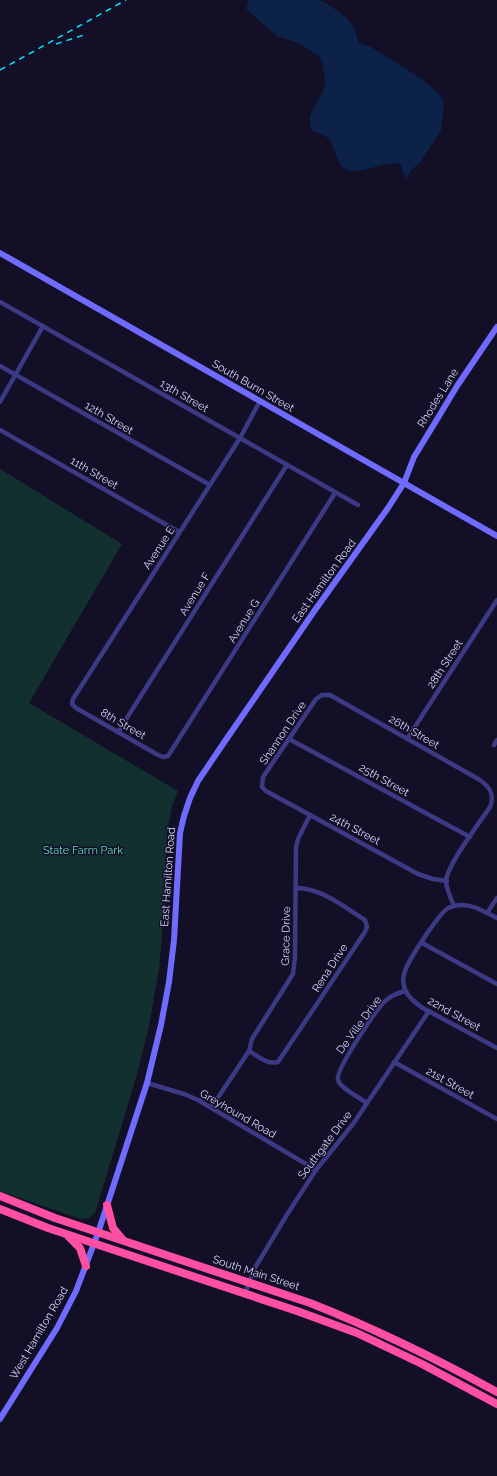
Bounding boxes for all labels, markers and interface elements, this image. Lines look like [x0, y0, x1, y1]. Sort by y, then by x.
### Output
street label: South Bunn Street [210, 357, 297, 415]
street label: Rhodes Lane [415, 366, 461, 430]
street label: 13th Street [157, 377, 211, 415]
street label: 12th Street [82, 399, 136, 437]
street label: 11th Street [68, 454, 120, 492]
street label: Avenue E [140, 524, 178, 572]
street label: East Hamilton Road [289, 537, 359, 625]
street label: Avenue F [177, 570, 213, 618]
street label: Avenue G [225, 597, 263, 645]
street label: 28th Street [424, 637, 466, 691]
street label: Shannon Drive [257, 698, 309, 767]
street label: 8th Street [98, 706, 148, 742]
street label: 26th Street [387, 712, 442, 752]
street label: 25th Street [357, 761, 412, 799]
street label: 24th Street [328, 810, 383, 848]
street label: East Hamilton Road [158, 827, 178, 927]
park label: State Farm Park [43, 844, 123, 857]
street label: Grace Drive [279, 906, 293, 966]
street label: Rena Drive [310, 941, 351, 995]
street label: De Ville Drive [334, 993, 385, 1056]
street label: 22nd Street [425, 994, 483, 1034]
street label: 21st Street [424, 1065, 476, 1102]
street label: Greyhound Road [198, 1087, 279, 1141]
street label: Southgate Drive [295, 1108, 355, 1182]
street label: South Main Street [211, 1253, 301, 1293]
street label: West Hamilton Road [7, 1284, 71, 1381]

